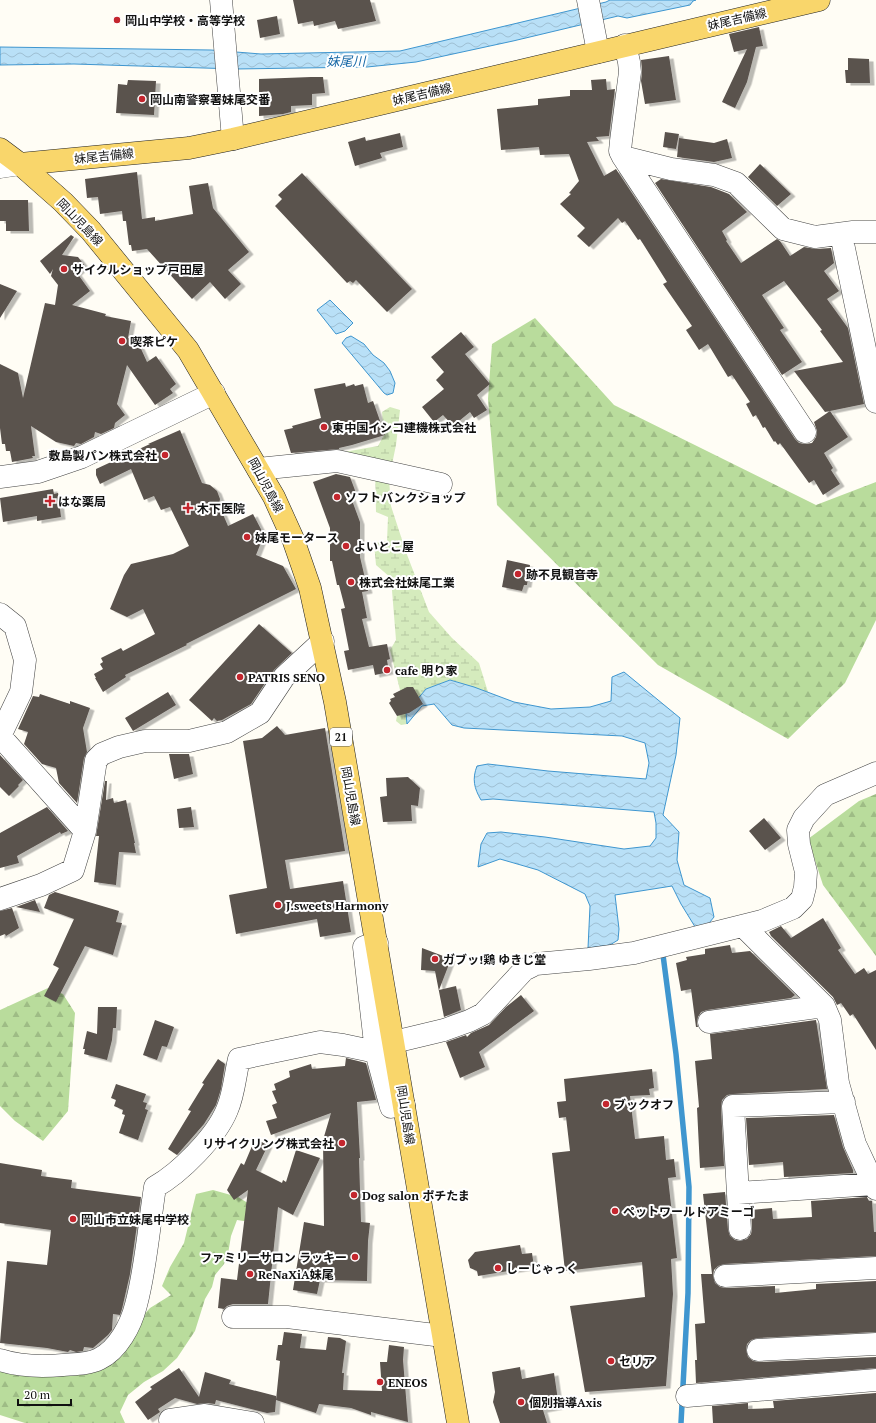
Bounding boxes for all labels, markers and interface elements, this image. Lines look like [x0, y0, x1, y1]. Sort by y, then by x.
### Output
street label: 妹尾吉備線 [706, 5, 768, 33]
place label: 岡山中学校・高等学校 [125, 13, 245, 28]
marker: 岡山中学校・高等学校 [112, 15, 122, 25]
water label: 妹尾川 [326, 52, 368, 70]
street label: 妹尾吉備線 [391, 80, 453, 108]
place label: 岡山南警察署妹尾交番 [150, 92, 271, 107]
marker: 岡山南警察署妹尾交番 [137, 94, 147, 104]
street label: 妹尾吉備線 [73, 145, 135, 167]
street label: 岡山児島線 [54, 195, 106, 249]
place label: サイクルショップ戸田屋 [72, 262, 203, 277]
marker: サイクルショップ戸田屋 [59, 264, 69, 274]
place label: 喫茶ピケ [130, 334, 178, 349]
marker: 喫茶ピケ [117, 336, 127, 346]
place label: 東中国イシコ建機株式会社 [332, 420, 476, 435]
marker: 東中国イシコ建機株式会社 [319, 422, 329, 432]
place label: 敷島製パン株式会社 [48, 448, 157, 463]
marker: 敷島製パン株式会社 [160, 450, 170, 460]
street label: 岡山児島線 [245, 455, 287, 515]
place label: ソフトバンクショップ [345, 490, 466, 505]
marker: ソフトバンクショップ [332, 492, 342, 502]
place label: はな薬局 [58, 494, 106, 509]
marker: はな薬局 [45, 496, 55, 506]
place label: 木下医院 [197, 501, 245, 516]
marker: 木下医院 [182, 502, 194, 514]
place label: 妹尾モータース [255, 530, 338, 545]
marker: 妹尾モータース [242, 532, 252, 542]
place label: よいとこ屋 [354, 539, 414, 554]
marker: よいとこ屋 [341, 541, 351, 551]
place label: 跡不見観音寺 [526, 567, 598, 582]
marker: 跡不見観音寺 [513, 569, 523, 579]
place label: 株式会社妹尾工業 [359, 575, 455, 590]
marker: 株式会社妹尾工業 [346, 577, 356, 587]
place label: cafe 明り家 [395, 663, 457, 678]
marker: cafe 明り家 [382, 665, 392, 675]
place label: PATRIS SENO [248, 670, 325, 685]
marker: PATRIS SENO [235, 672, 245, 682]
road number: 21 [330, 728, 352, 746]
street label: 岡山児島線 [338, 765, 364, 827]
place label: J.sweets Harmony [286, 898, 389, 913]
marker: J.sweets Harmony [273, 900, 283, 910]
place label: ガブッ!鶏 ゆきじ堂 [443, 952, 546, 967]
marker: ガブッ!鶏 ゆきじ堂 [430, 954, 440, 964]
street label: 岡山児島線 [394, 1084, 418, 1146]
place label: ブックオフ [614, 1097, 674, 1112]
marker: ブックオフ [601, 1099, 611, 1109]
place label: リサイクリング株式会社 [202, 1136, 334, 1151]
marker: リサイクリング株式会社 [337, 1138, 347, 1148]
place label: Dog salon ポチたま [362, 1188, 470, 1203]
marker: Dog salon ポチたま [349, 1190, 359, 1200]
place label: ペットワールドアミーゴ [623, 1204, 755, 1219]
marker: ペットワールドアミーゴ [610, 1206, 620, 1216]
place label: 岡山市立妹尾中学校 [81, 1212, 189, 1227]
marker: 岡山市立妹尾中学校 [68, 1214, 78, 1224]
place label: ファミリーサロン ラッキー [200, 1250, 347, 1265]
marker: ファミリーサロン ラッキー [350, 1252, 360, 1262]
place label: しーじゃっく [506, 1261, 578, 1276]
marker: しーじゃっく [493, 1263, 503, 1273]
place label: ReNaXiA妹尾 [258, 1267, 334, 1282]
marker: ReNaXiA妹尾 [245, 1269, 255, 1279]
place label: セリア [619, 1354, 655, 1369]
marker: セリア [606, 1356, 616, 1366]
place label: ENEOS [388, 1375, 428, 1390]
marker: ENEOS [375, 1377, 385, 1387]
scale bar [18, 1381, 71, 1407]
text: 20 m [24, 1387, 51, 1402]
place label: 個別指導Axis [529, 1395, 602, 1410]
marker: 個別指導Axis [516, 1397, 526, 1407]

